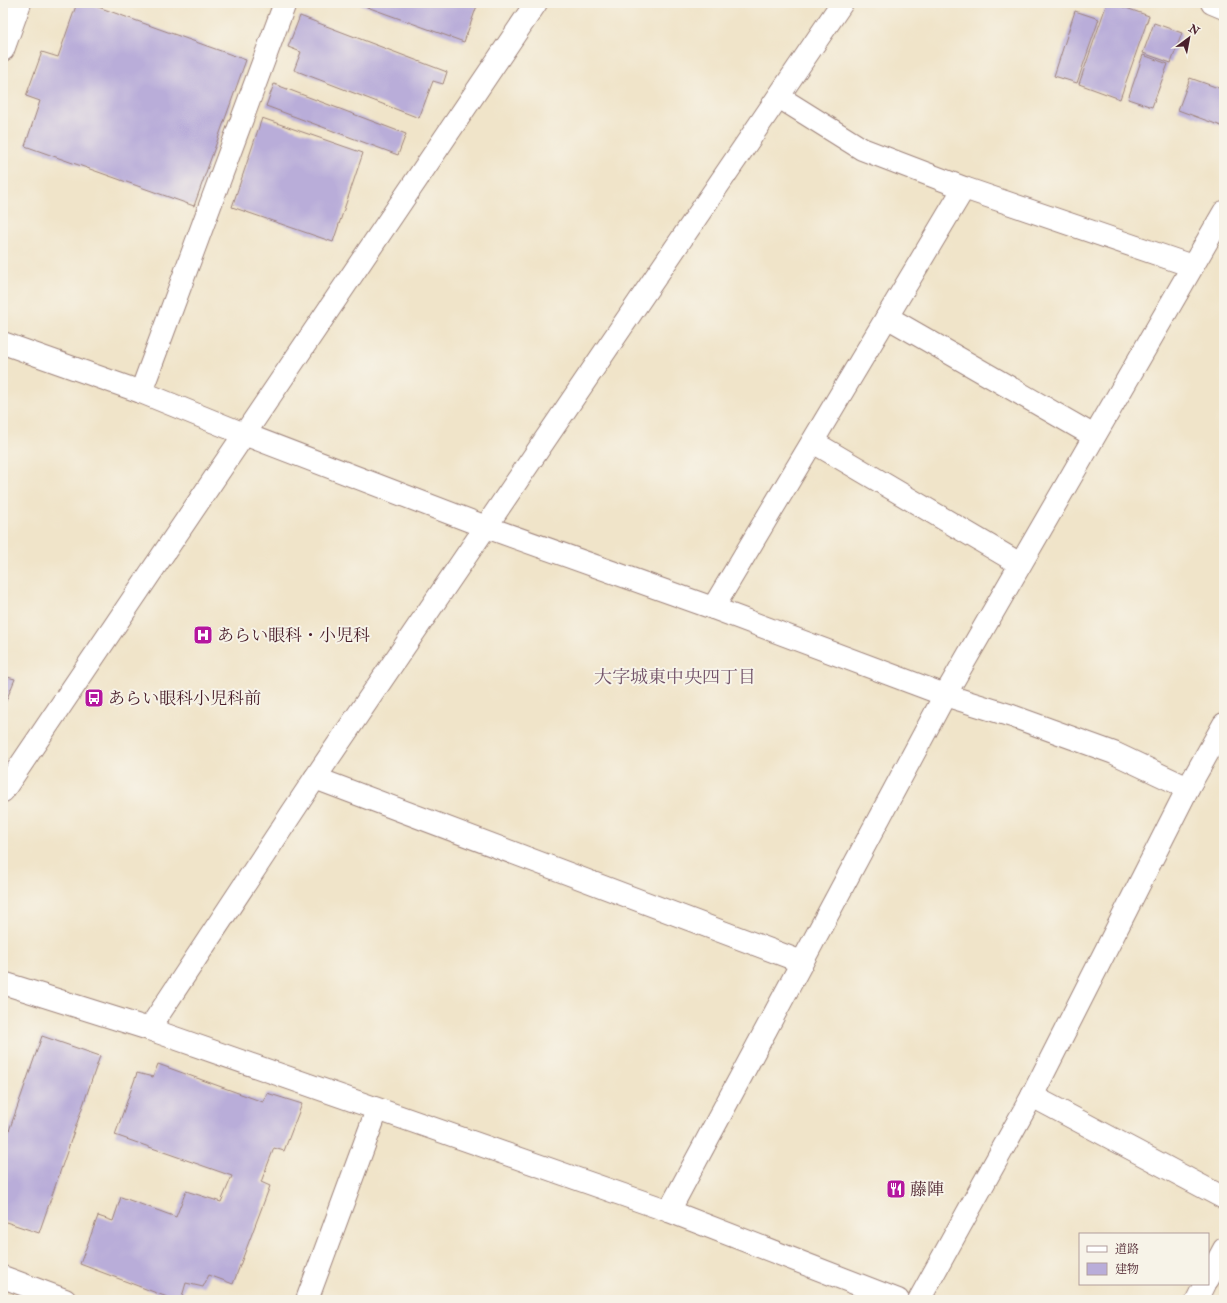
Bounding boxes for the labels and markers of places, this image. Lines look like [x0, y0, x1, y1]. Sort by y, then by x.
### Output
hospital icon: あらい眼科・小児科 [192, 624, 214, 646]
place label: あらい眼科・小児科 [217, 625, 370, 646]
bus stop icon: あらい眼科小児科前 [83, 687, 105, 709]
place label: あらい眼科小児科前 [108, 688, 261, 709]
restaurant icon: 藤陣 [885, 1178, 907, 1200]
place label: 藤陣 [910, 1179, 944, 1200]

